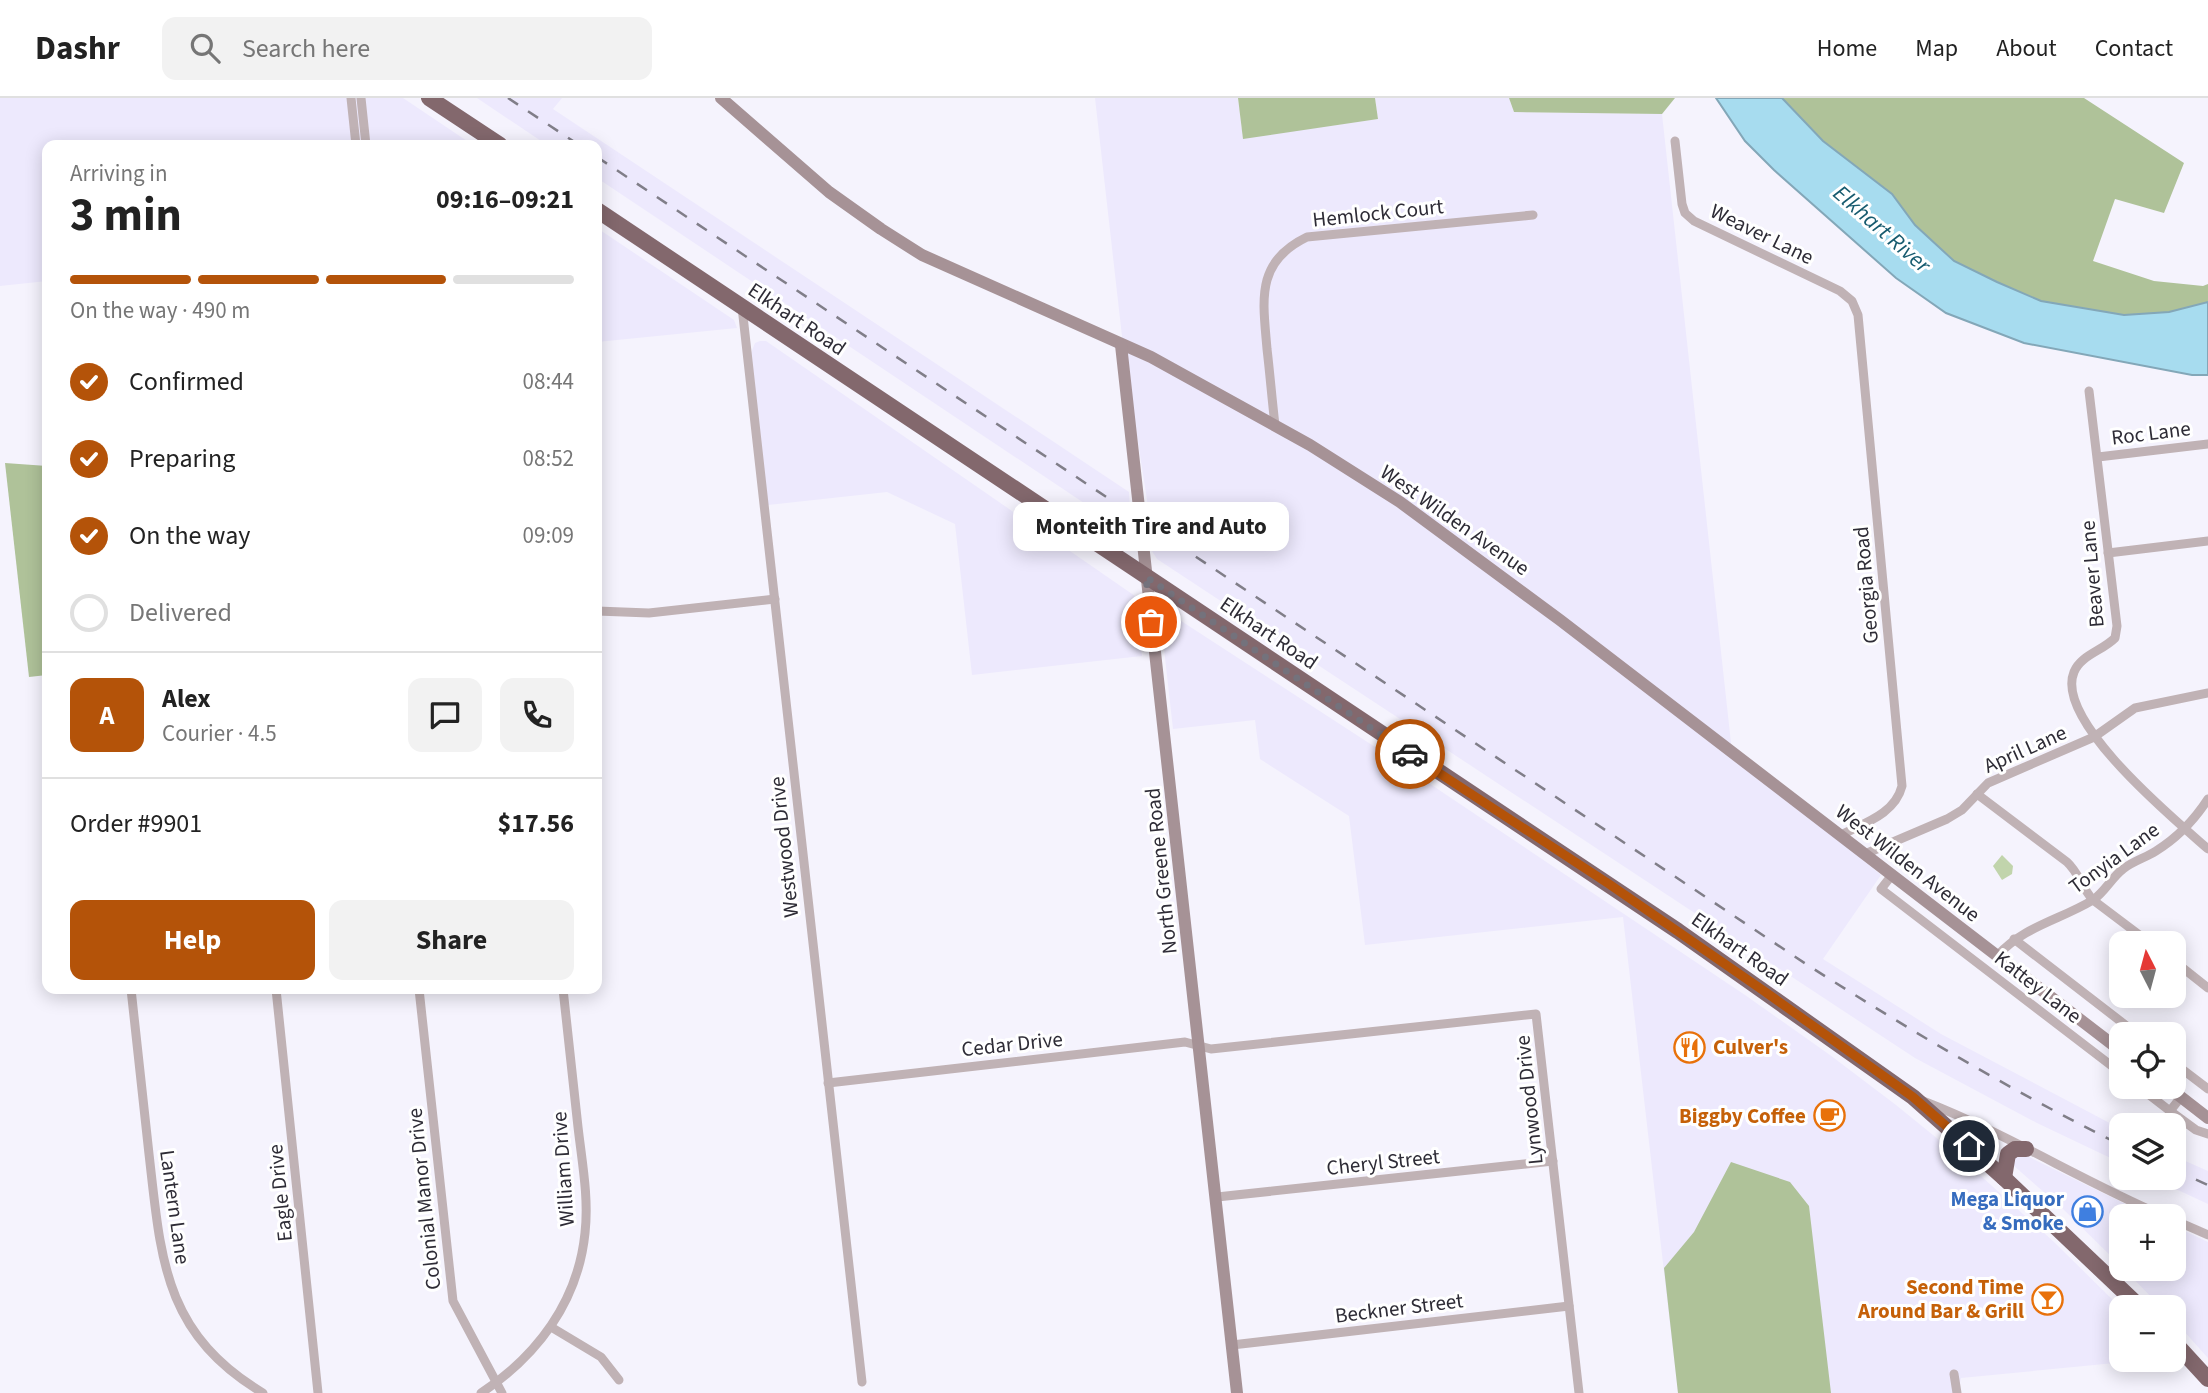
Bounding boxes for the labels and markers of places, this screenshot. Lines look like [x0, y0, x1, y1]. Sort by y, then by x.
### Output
callout: Monteith Tire and Auto [1013, 503, 1289, 552]
pin [1121, 592, 1181, 652]
restaurant icon: Culver's [1673, 1030, 1707, 1064]
place label: Culver's [1713, 1032, 1788, 1062]
cafe icon: Biggby Coffee [1812, 1099, 1846, 1133]
place label: Biggby Coffee [1679, 1101, 1806, 1131]
pin [1939, 1116, 1999, 1176]
place label: Mega Liquor & Smoke [1951, 1184, 2065, 1238]
shop icon: Mega Liquor & Smoke [2070, 1194, 2104, 1228]
place label: Second Time Around Bar & Grill [1857, 1272, 2024, 1326]
bar icon: Second Time Around Bar & Grill [2030, 1282, 2064, 1316]

